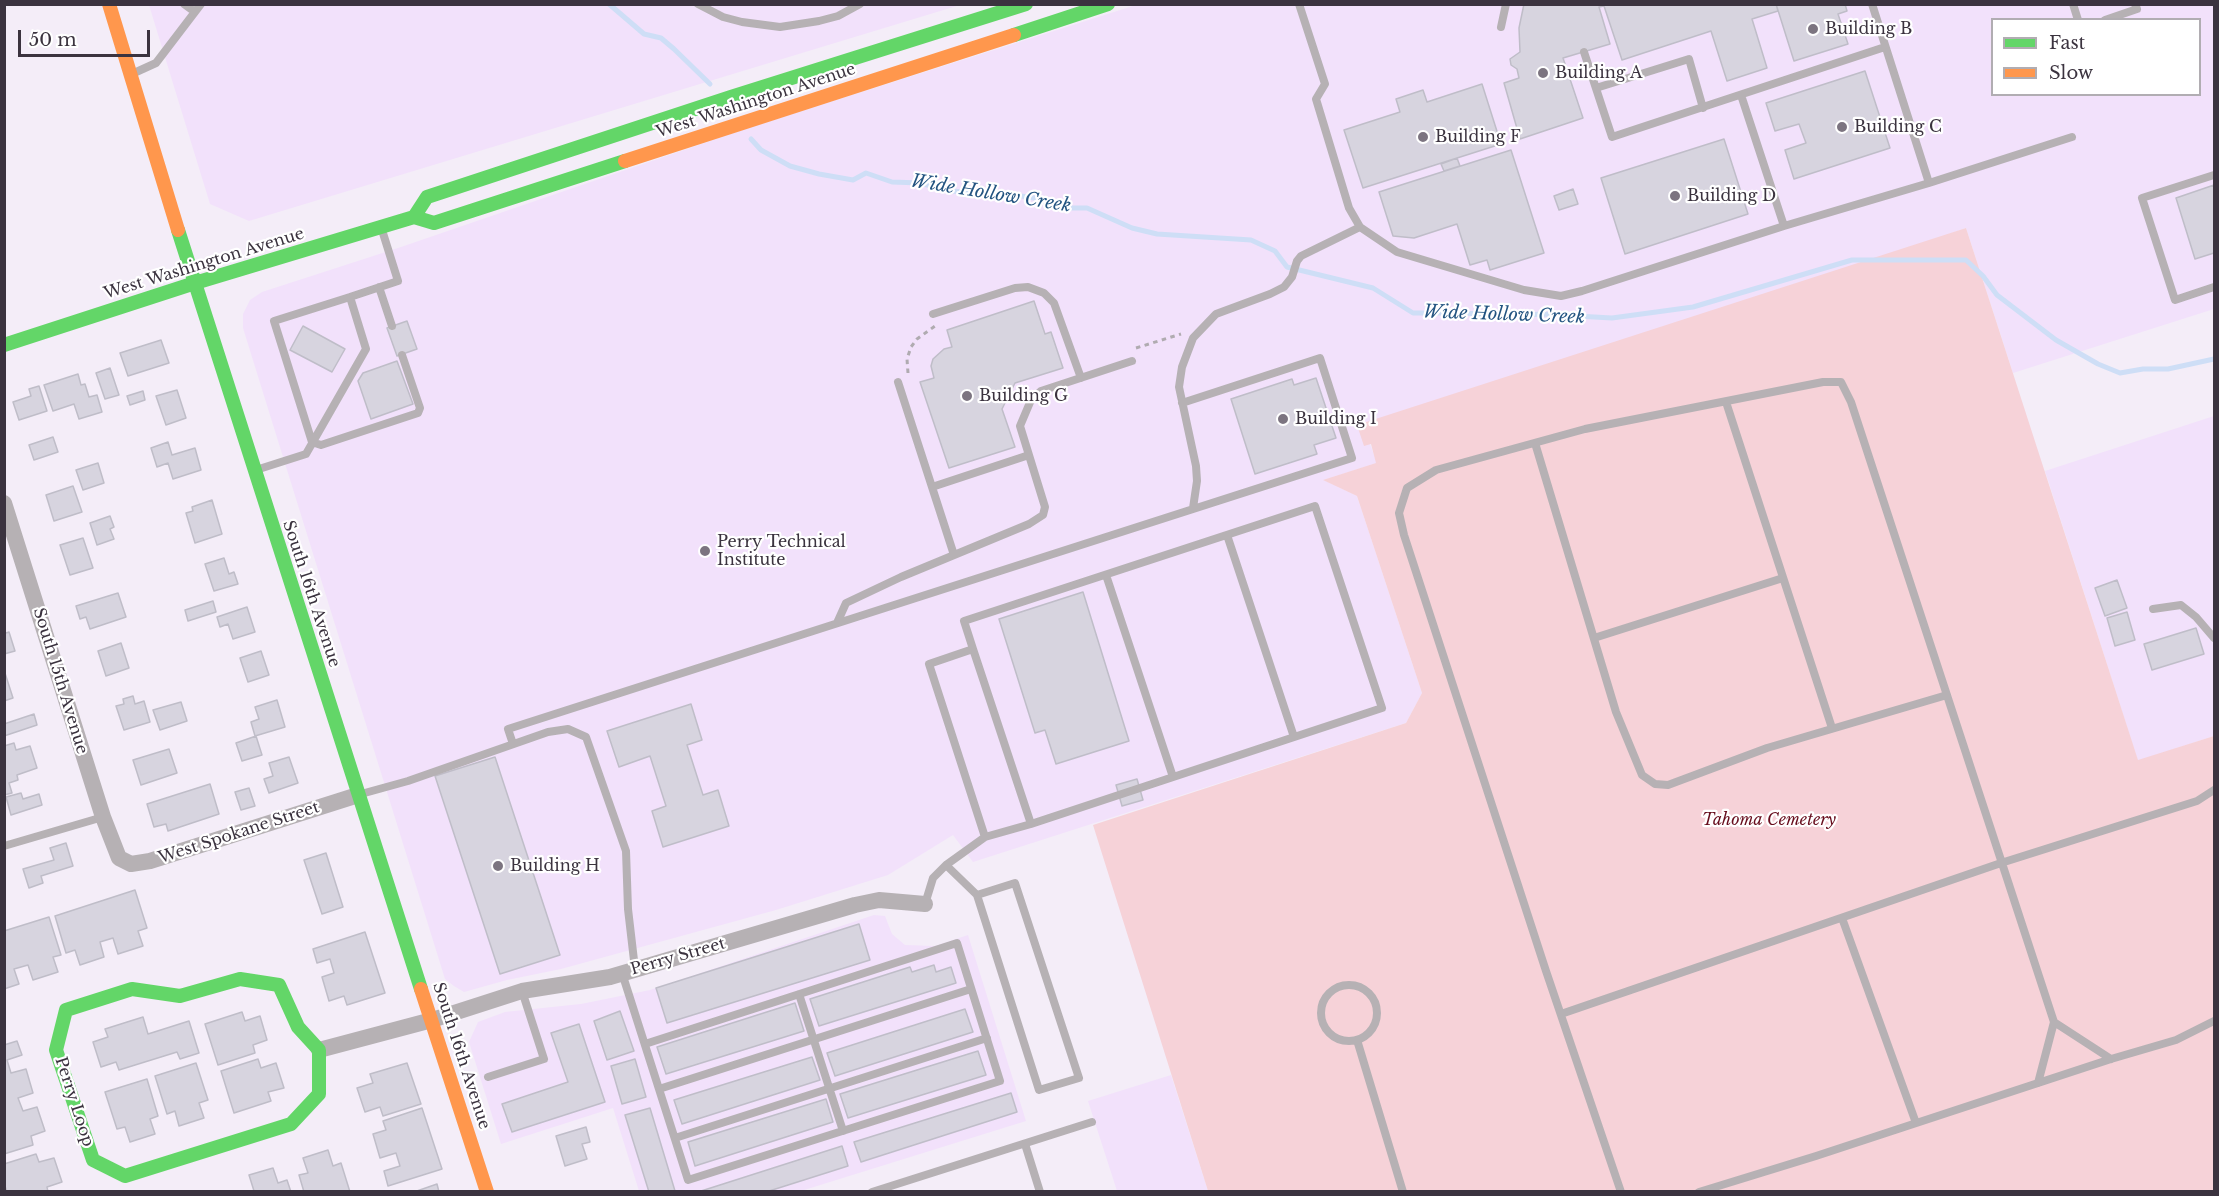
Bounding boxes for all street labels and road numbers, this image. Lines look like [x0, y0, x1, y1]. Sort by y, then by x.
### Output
street label: West Washington Avenue [654, 60, 858, 142]
street label: West Washington Avenue [102, 224, 306, 304]
street label: South 16th Avenue [278, 518, 344, 670]
street label: South 15th Avenue [29, 606, 91, 756]
street label: West Spokane Street [156, 798, 322, 868]
street label: Perry Street [628, 934, 728, 980]
street label: South 16th Avenue [428, 980, 494, 1132]
street label: Perry Loop [50, 1055, 98, 1149]

